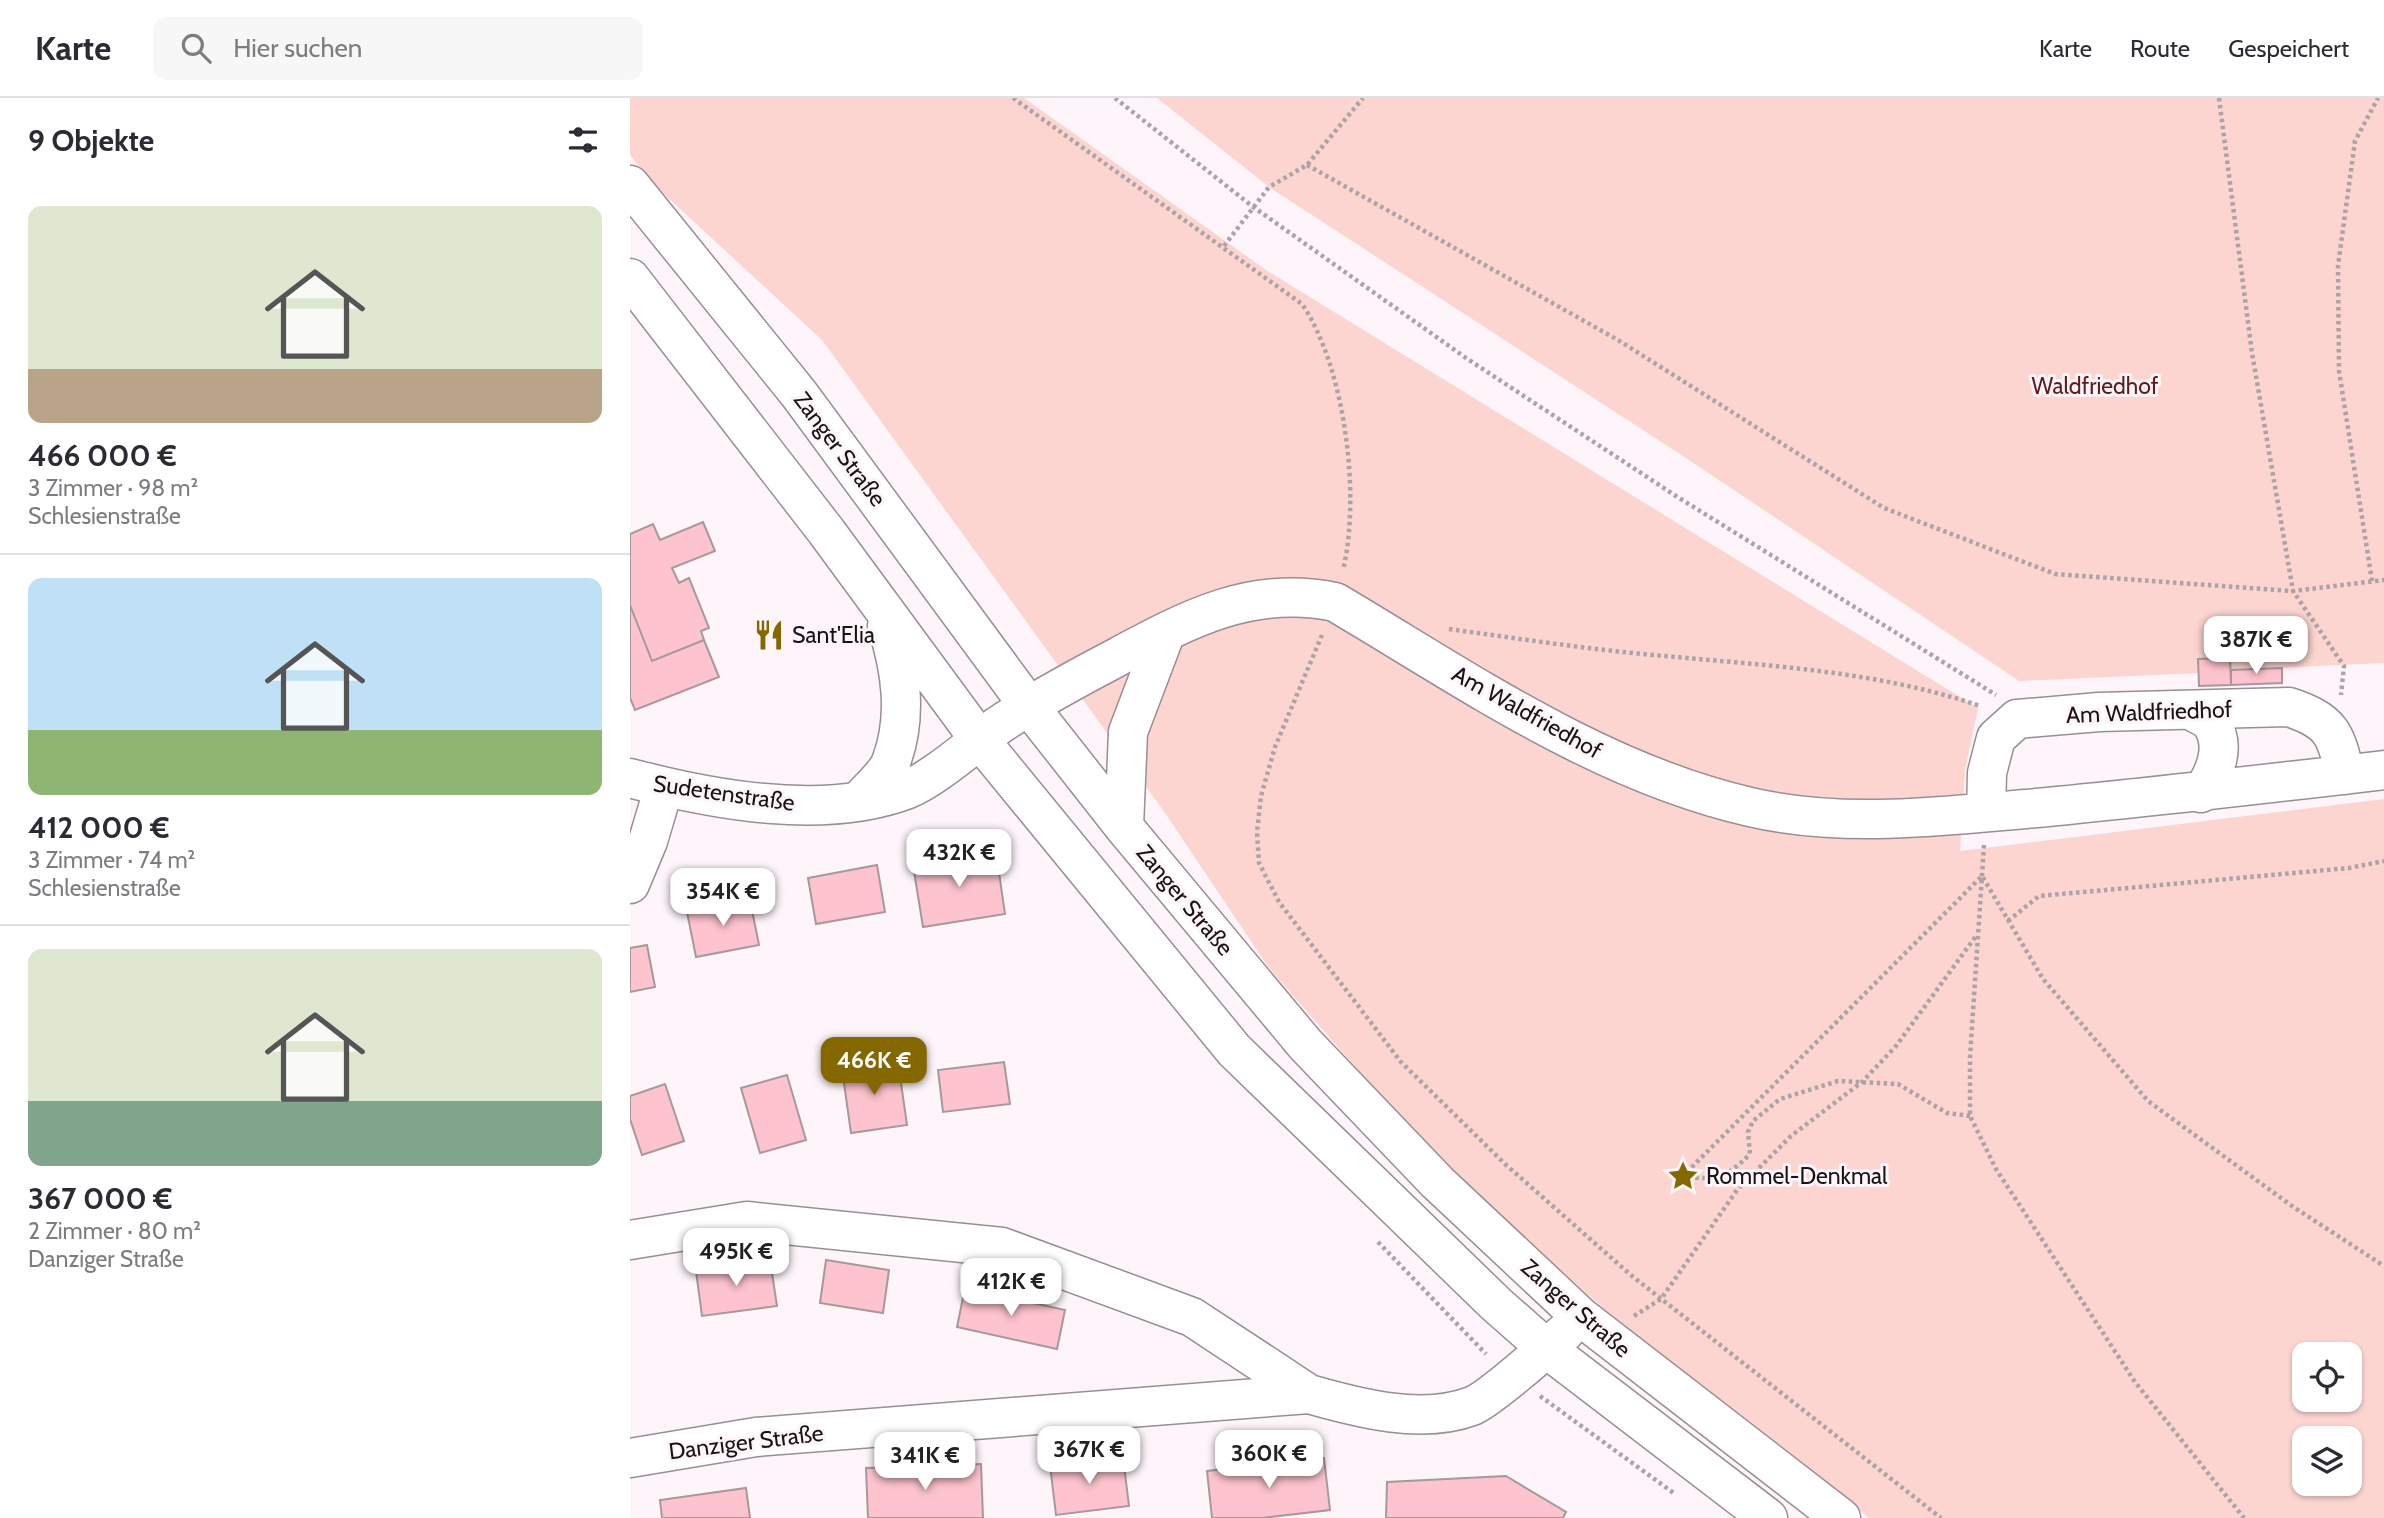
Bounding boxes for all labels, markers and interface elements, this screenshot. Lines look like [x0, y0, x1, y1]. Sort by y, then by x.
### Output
search box [153, 17, 643, 80]
text: Karte [35, 28, 111, 68]
icon: search [177, 29, 215, 67]
text: Hier suchen [233, 32, 362, 64]
text: Karte [2039, 34, 2092, 63]
text: Route [2130, 34, 2190, 63]
text: Gespeichert [2228, 34, 2349, 63]
icon: filters [564, 121, 602, 159]
text: 9 Objekte [28, 122, 154, 159]
icon: home [252, 251, 378, 377]
park label: Waldfriedhof [2032, 372, 2159, 400]
street label: Zanger Straße [788, 386, 892, 512]
text: 466 000 € [28, 437, 177, 474]
text: 3 Zimmer · 98 m² [28, 474, 198, 502]
text: Schlesienstraße [28, 502, 181, 530]
pin: 387K € [2199, 616, 2313, 676]
restaurant icon: Sant'Elia [752, 618, 786, 652]
place label: Sant'Elia [792, 621, 875, 649]
icon: home [252, 623, 378, 749]
text: 387K € [2220, 625, 2292, 653]
street label: Am Waldfriedhof [1447, 659, 1607, 765]
street label: Am Waldfriedhof [2065, 695, 2233, 729]
street label: Sudetenstraße [651, 769, 797, 817]
text: 412 000 € [28, 809, 170, 846]
pin: 432K € [902, 830, 1016, 889]
text: 432K € [922, 838, 996, 866]
street label: Zanger Straße [1131, 839, 1240, 961]
text: 3 Zimmer · 74 m² [28, 846, 195, 874]
pin: 354K € [666, 868, 780, 928]
text: Schlesienstraße [28, 874, 181, 902]
text: 354K € [686, 877, 760, 905]
icon: home [252, 994, 378, 1120]
pin: 466K € [817, 1038, 931, 1097]
text: 466K € [837, 1046, 911, 1074]
place icon: Rommel-Denkmal [1666, 1159, 1700, 1193]
place label: Rommel-Denkmal [1706, 1162, 1888, 1190]
text: 367 000 € [28, 1180, 173, 1217]
text: 2 Zimmer · 80 m² [28, 1217, 201, 1245]
pin: 495K € [679, 1228, 793, 1288]
text: 495K € [699, 1237, 773, 1265]
text: Danziger Straße [28, 1245, 184, 1273]
street label: Zanger Straße [1516, 1253, 1637, 1363]
pin: 412K € [954, 1258, 1068, 1318]
text: 412K € [976, 1267, 1046, 1295]
map controls [2292, 1342, 2362, 1496]
button: locate [2292, 1342, 2362, 1412]
street label: Danziger Straße [667, 1419, 825, 1465]
pin: 367K € [1032, 1426, 1146, 1486]
button: layers [2292, 1426, 2362, 1496]
pin: 360K € [1212, 1430, 1326, 1490]
pin: 341K € [868, 1432, 982, 1492]
text: 367K € [1053, 1435, 1125, 1463]
text: 360K € [1231, 1439, 1307, 1467]
text: 341K € [890, 1441, 960, 1469]

